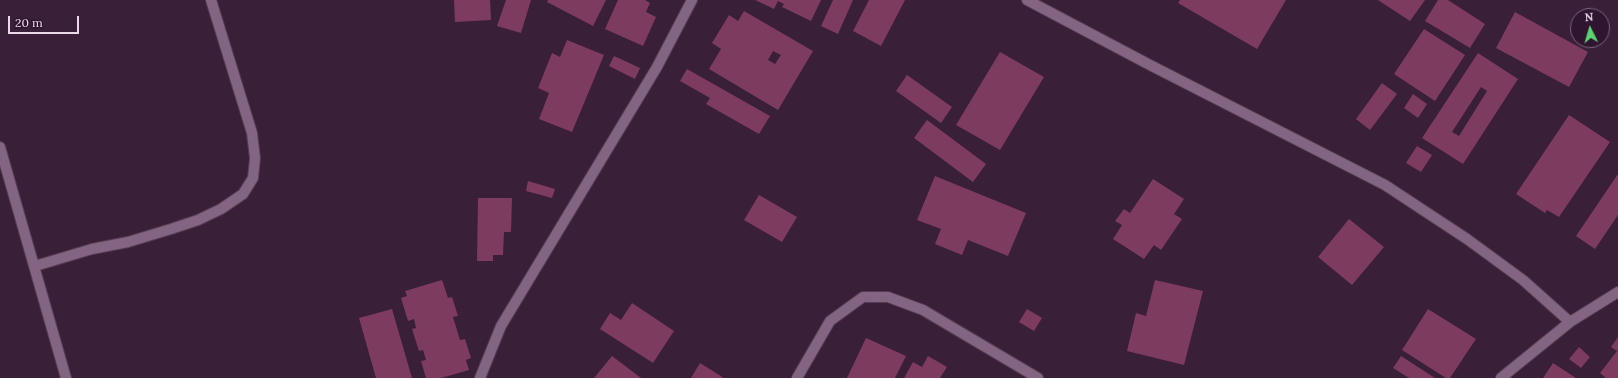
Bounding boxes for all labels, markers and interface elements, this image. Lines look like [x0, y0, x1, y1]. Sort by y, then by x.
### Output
scale bar [10, 8, 81, 34]
north arrow [1570, 8, 1610, 48]
text: N [1584, 10, 1594, 24]
text: 20 m [15, 15, 43, 30]

